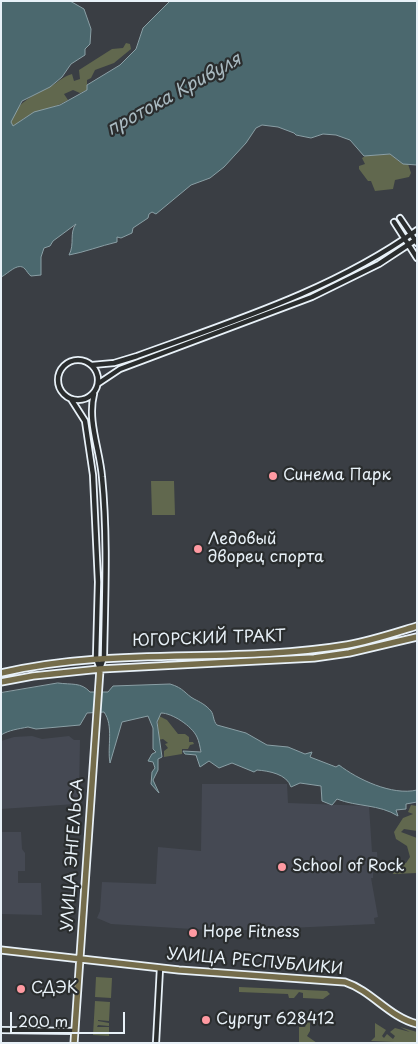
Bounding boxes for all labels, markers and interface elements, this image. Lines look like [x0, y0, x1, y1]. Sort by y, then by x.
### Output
water label: протока Кривуля [103, 49, 245, 141]
place label: Синема Парк [283, 466, 391, 486]
marker: Синема Парк [267, 470, 279, 482]
place label: Ледовый дворец спорта [208, 530, 324, 568]
marker: Ледовый дворец спорта [192, 543, 204, 555]
street label: ЮГОРСКИЙ ТРАКТ [132, 627, 286, 651]
street label: УЛИЦА ЭНГЕЛЬСА [58, 778, 88, 932]
place label: School of Rock [292, 857, 404, 877]
marker: School of Rock [276, 861, 288, 873]
place label: Hope Fitness [203, 923, 300, 943]
marker: Hope Fitness [187, 927, 199, 939]
street label: УЛИЦА РЕСПУБЛИКИ [166, 945, 344, 979]
place label: СДЭК [31, 979, 78, 999]
marker: СДЭК [15, 983, 27, 995]
scale bar [12, 1002, 128, 1034]
text: 200 m [18, 1009, 68, 1032]
place label: Сургут 628412 [216, 1010, 335, 1030]
marker: Сургут 628412 [200, 1014, 212, 1026]

